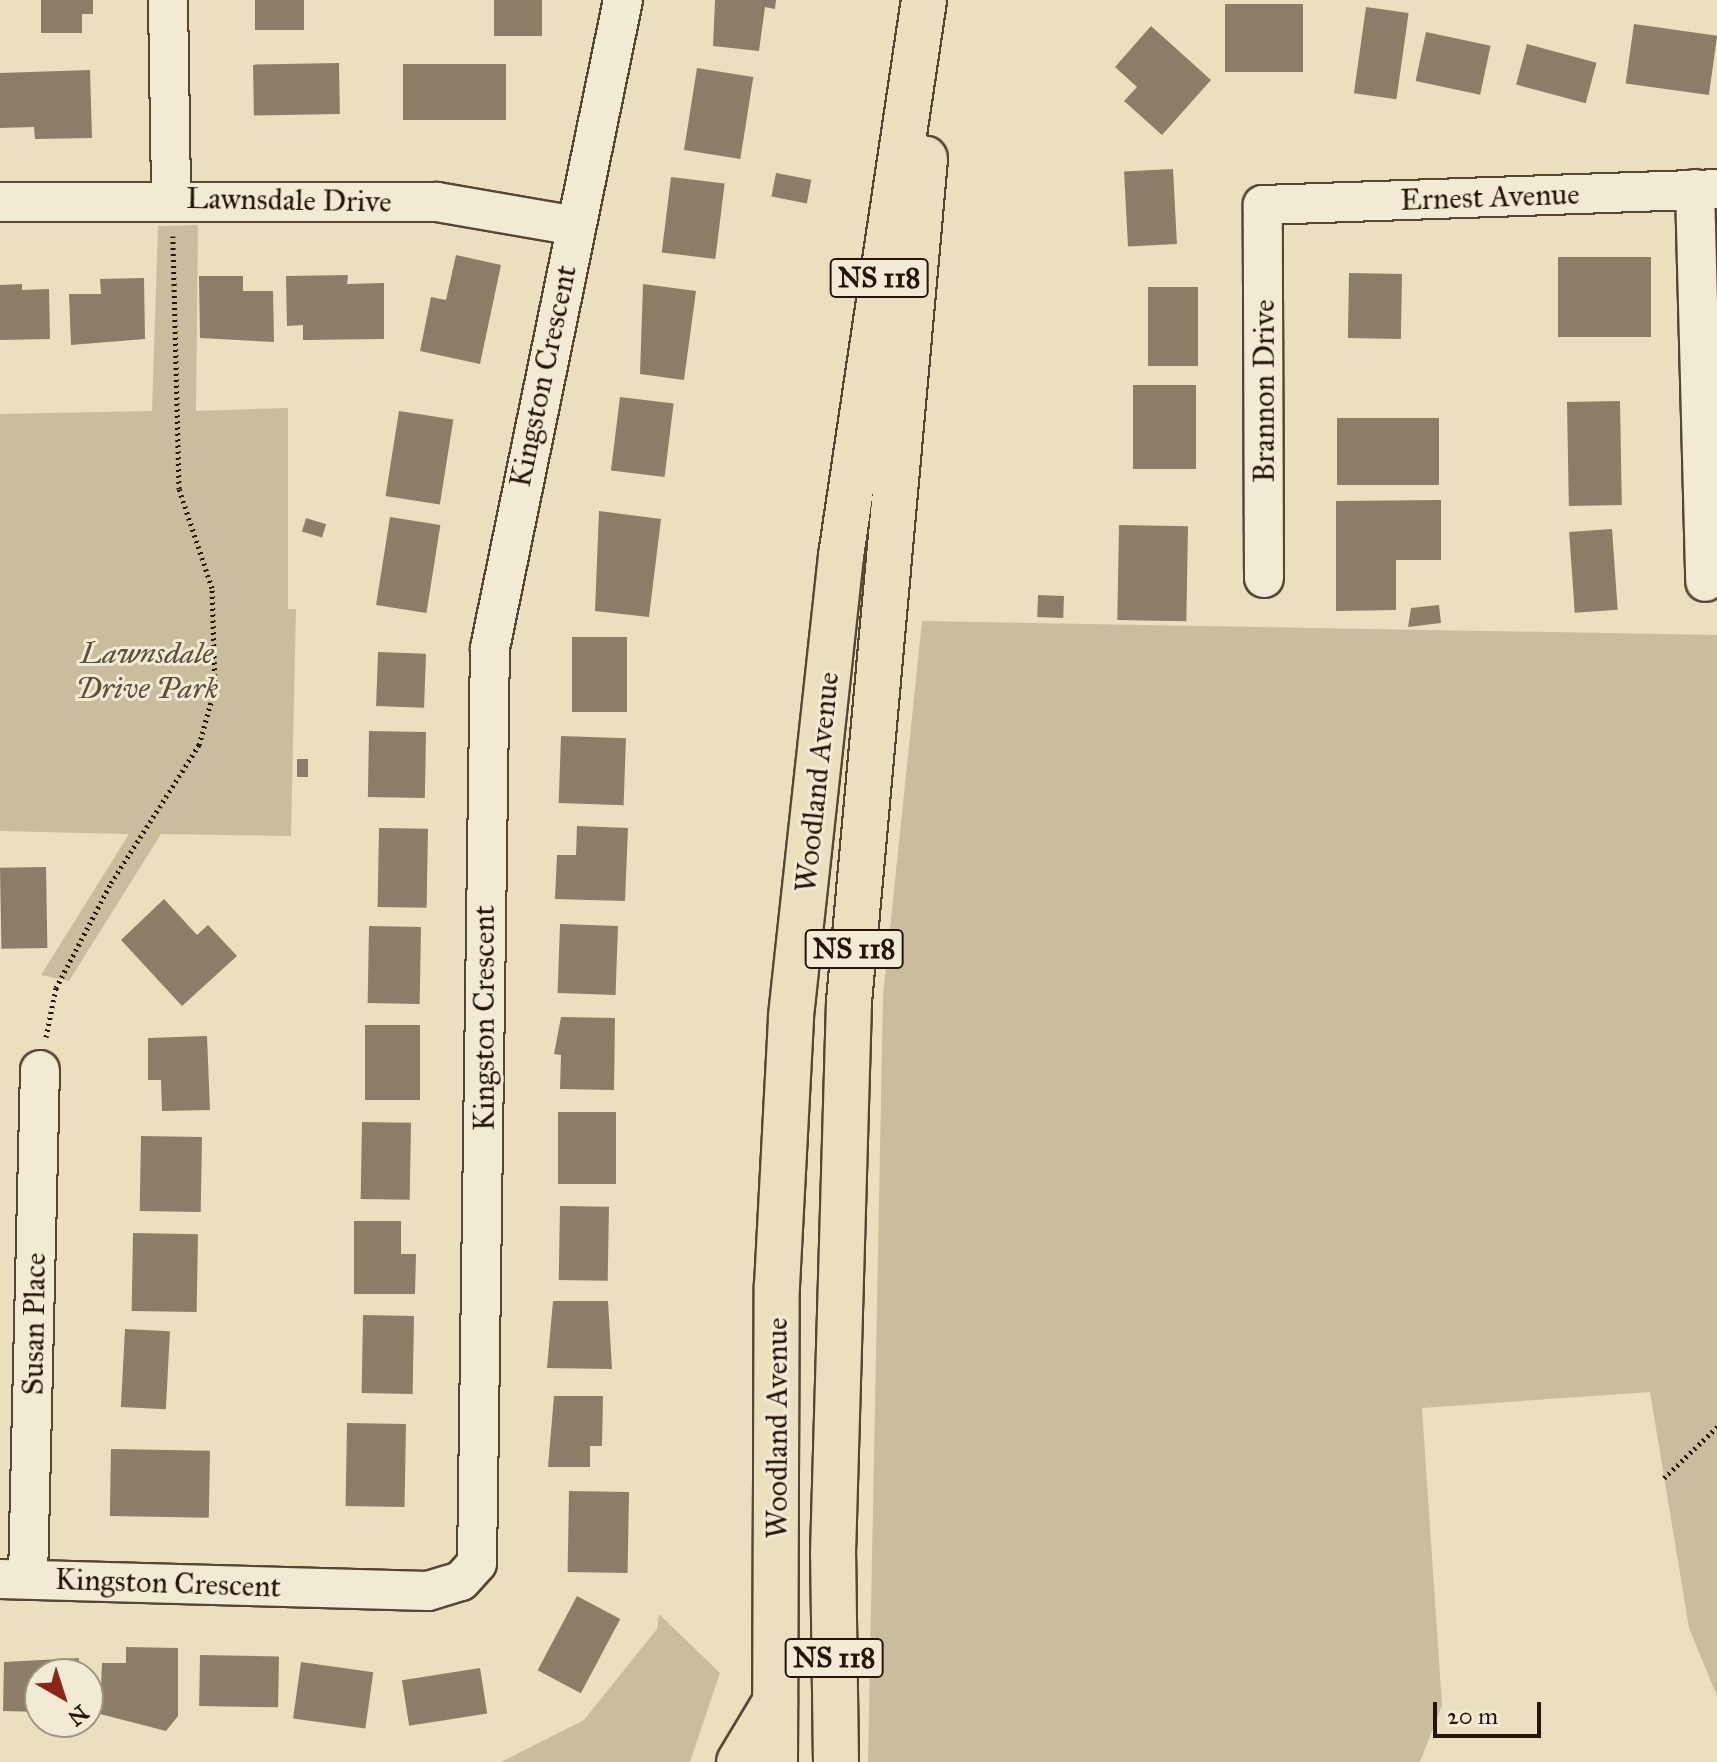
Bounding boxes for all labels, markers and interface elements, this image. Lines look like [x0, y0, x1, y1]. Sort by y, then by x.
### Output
street label: Ernest Avenue [1400, 176, 1580, 218]
street label: Lawnsdale Drive [186, 180, 392, 220]
road number: NS 118 [829, 254, 929, 302]
street label: Kingston Crescent [502, 262, 584, 490]
street label: Brannon Drive [1246, 299, 1282, 483]
park label: Lawnsdale Drive Park [76, 635, 218, 706]
street label: Woodland Avenue [788, 670, 846, 894]
street label: Kingston Crescent [466, 905, 502, 1131]
road number: NS 118 [804, 925, 904, 973]
street label: Susan Place [15, 1252, 53, 1396]
street label: Woodland Avenue [759, 1317, 795, 1539]
street label: Kingston Crescent [54, 1561, 282, 1605]
road number: NS 118 [784, 1634, 884, 1682]
north arrow [24, 1658, 104, 1738]
scale bar [1437, 1686, 1545, 1736]
text: N [62, 1699, 94, 1732]
text: 20 m [1447, 1701, 1498, 1731]

